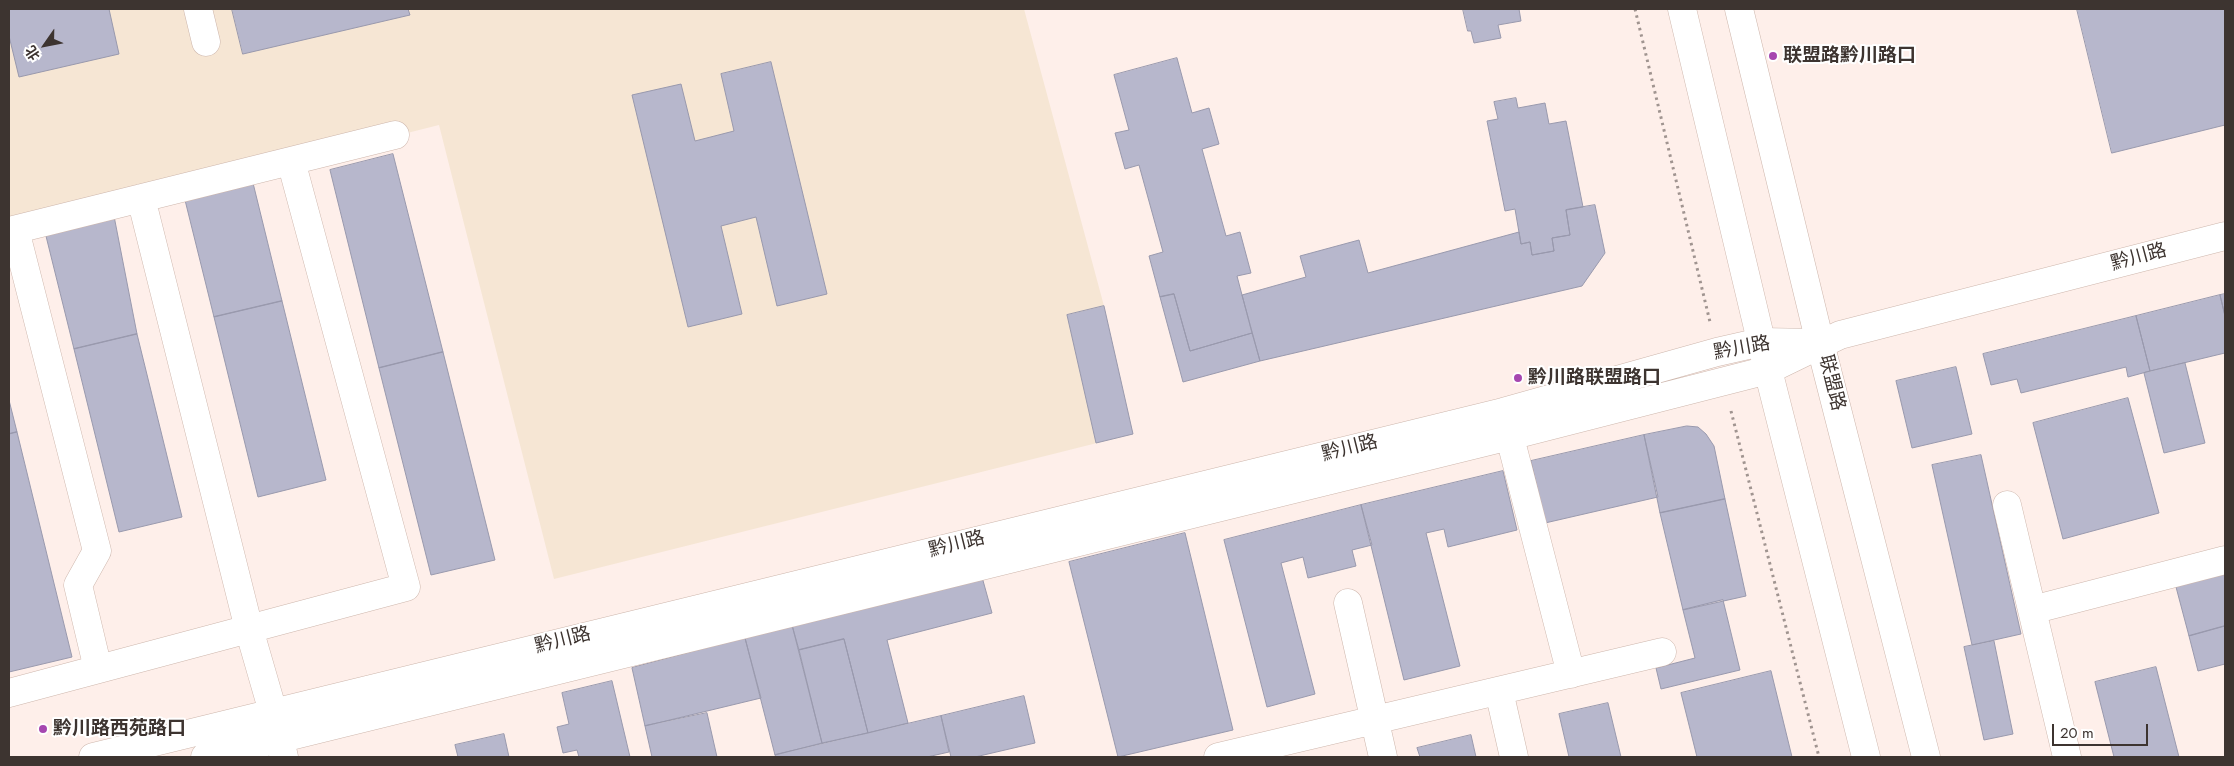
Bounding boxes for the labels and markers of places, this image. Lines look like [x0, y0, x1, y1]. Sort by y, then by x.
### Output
place label: 联盟路黔川路口 [1783, 45, 1916, 67]
marker: 联盟路黔川路口 [1767, 50, 1779, 62]
place label: 黔川路联盟路口 [1528, 367, 1661, 389]
marker: 黔川路联盟路口 [1512, 372, 1524, 384]
place label: 黔川路西苑路口 [53, 718, 186, 740]
marker: 黔川路西苑路口 [37, 723, 49, 735]

